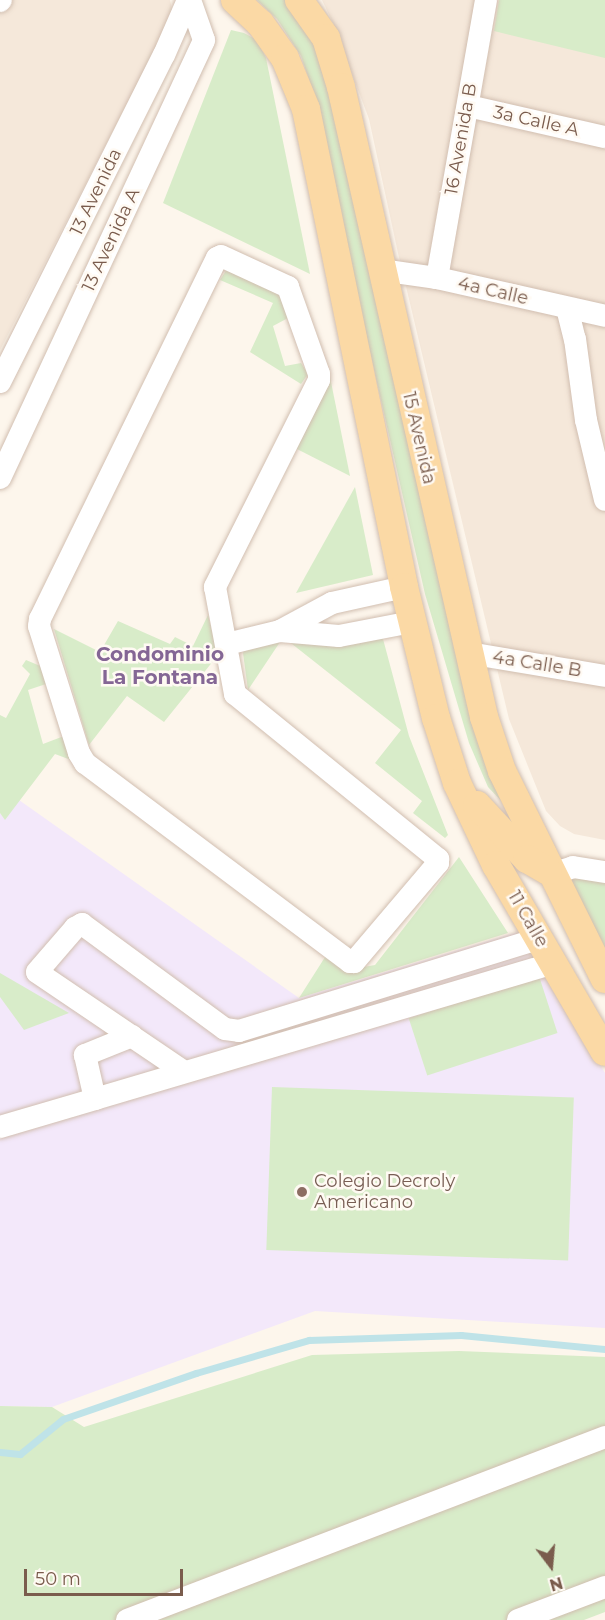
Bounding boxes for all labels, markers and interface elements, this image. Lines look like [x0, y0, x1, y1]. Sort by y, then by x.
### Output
street label: 16 Avenida B [441, 81, 481, 197]
street label: 3a Calle A [491, 101, 581, 141]
street label: 13 Avenida [66, 145, 126, 239]
street label: 13 Avenida A [78, 185, 144, 295]
street label: 4a Calle [456, 272, 530, 310]
street label: 15 Avenida [398, 390, 440, 486]
district label: Condominio La Fontana [96, 642, 224, 689]
street label: 4a Calle B [491, 646, 583, 682]
street label: 11 Calle [503, 887, 553, 951]
place label: Colegio Decroly Americano [314, 1171, 455, 1214]
marker: Colegio Decroly Americano [295, 1185, 309, 1199]
north arrow [521, 1536, 581, 1596]
scale bar [27, 1557, 186, 1595]
text: 50 m [35, 1568, 81, 1590]
text: N [547, 1573, 565, 1595]

